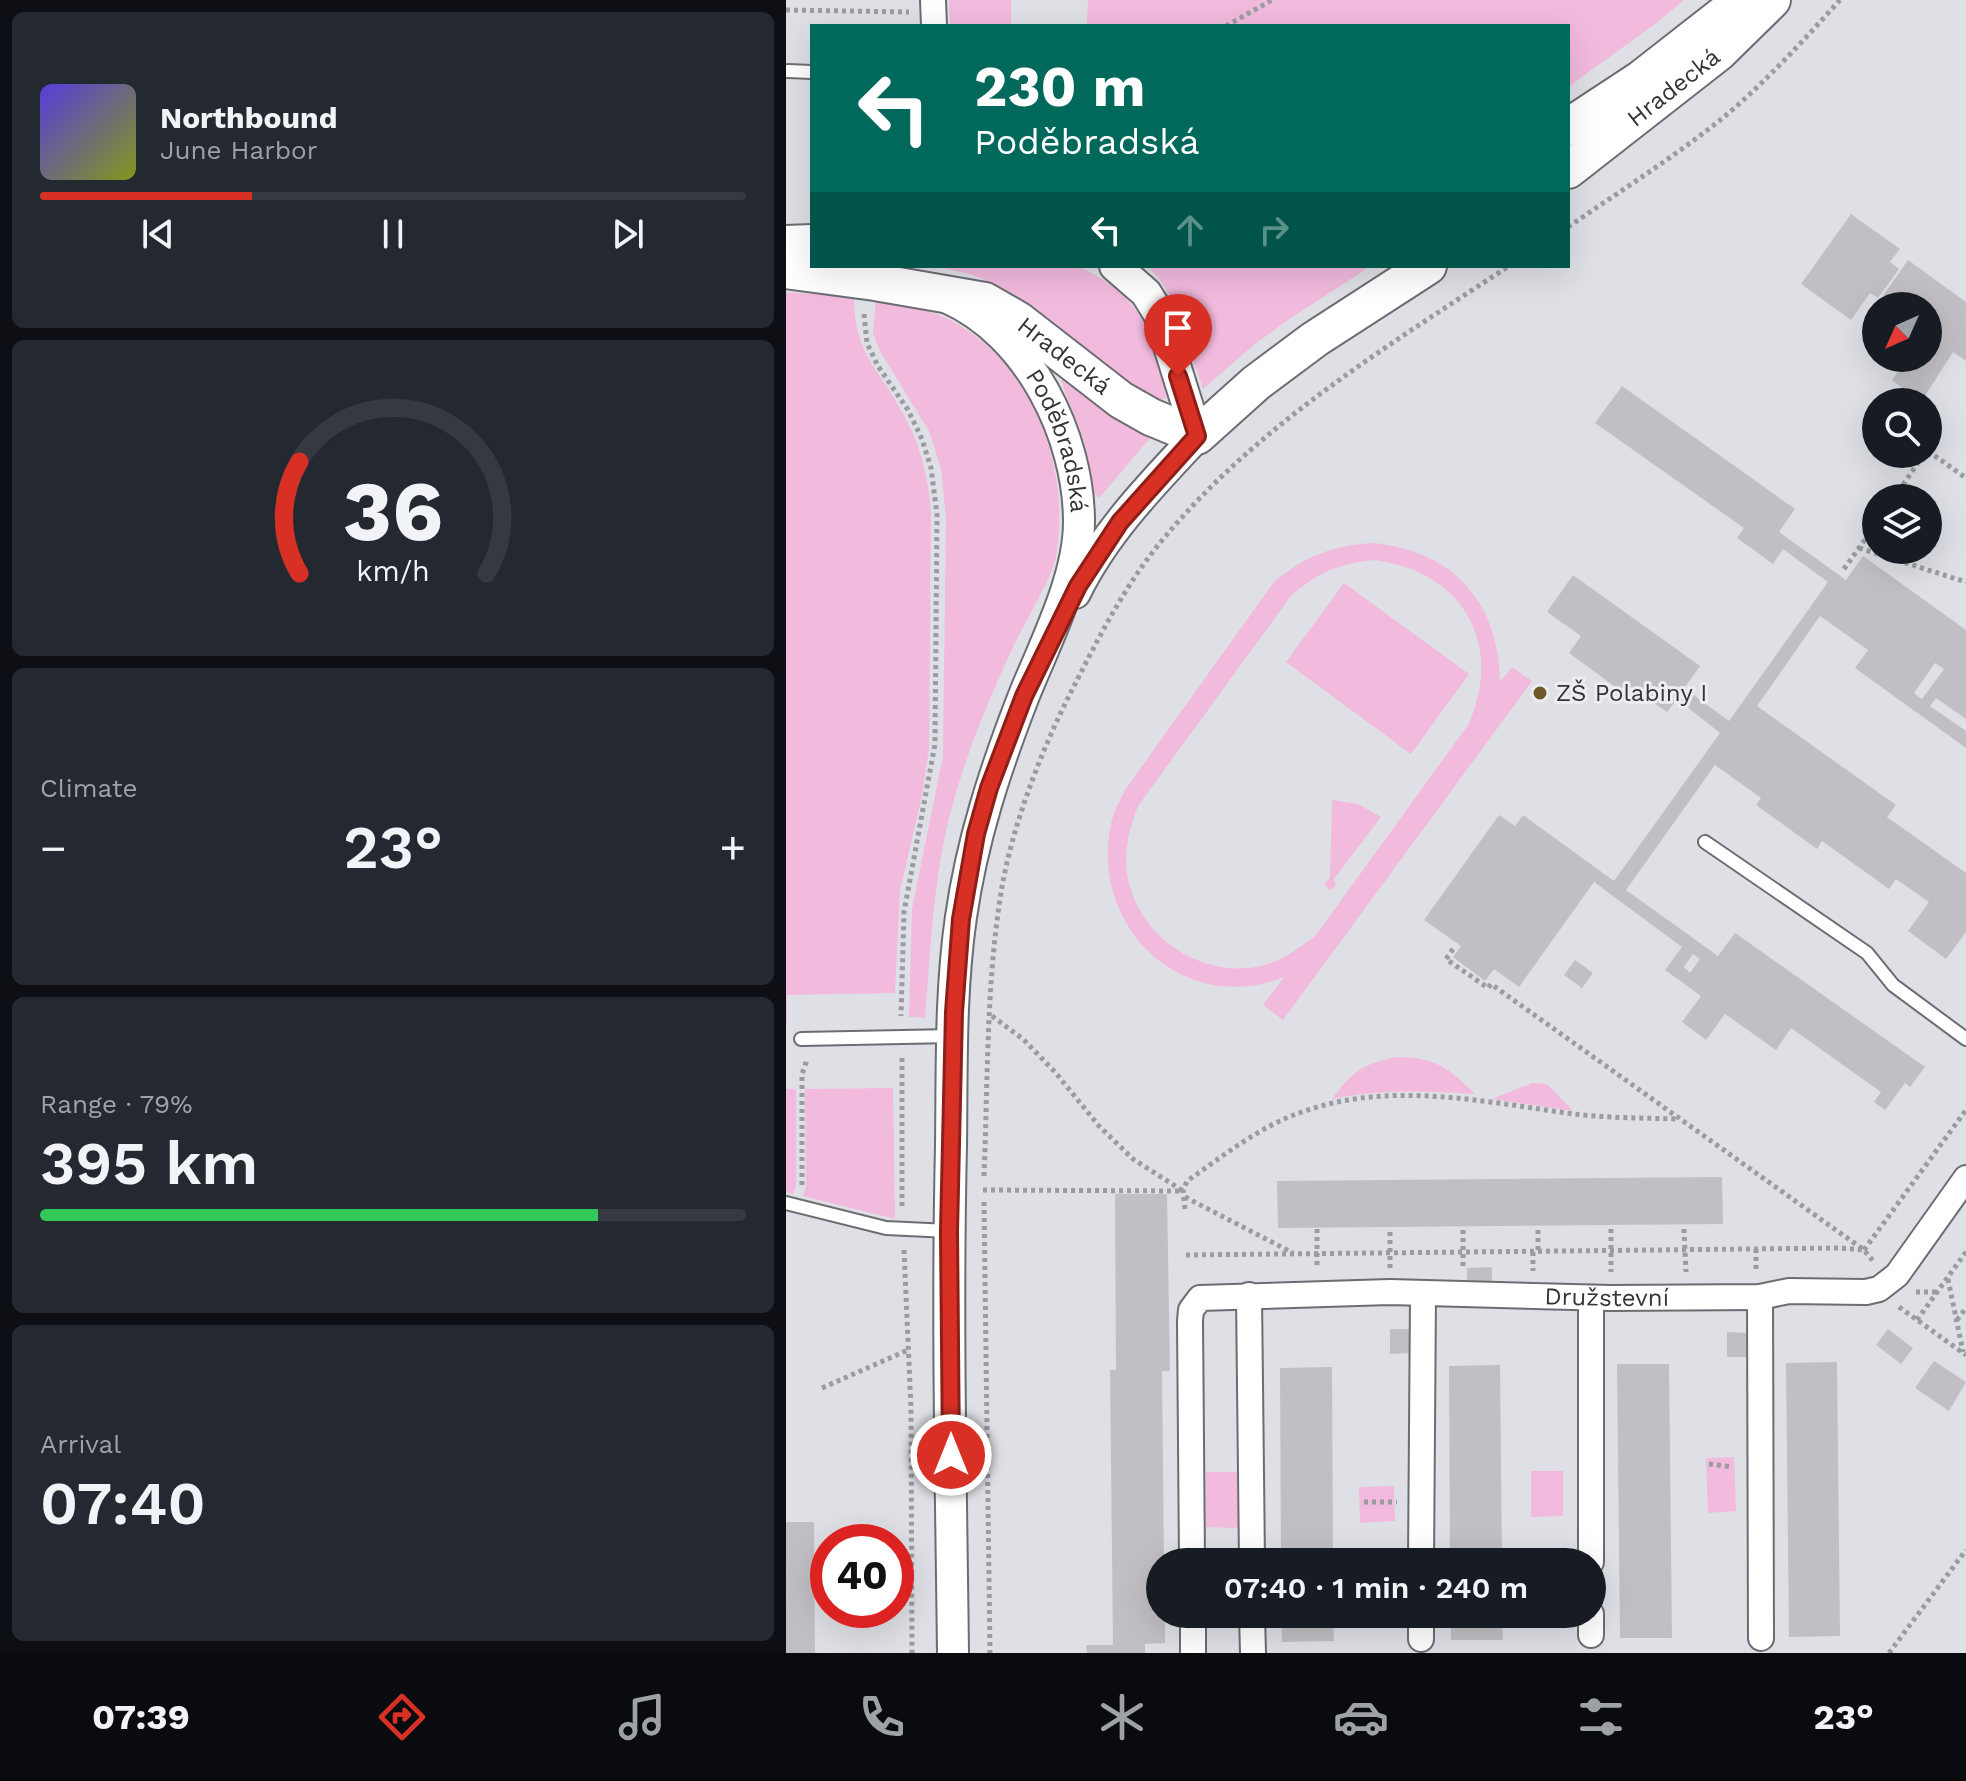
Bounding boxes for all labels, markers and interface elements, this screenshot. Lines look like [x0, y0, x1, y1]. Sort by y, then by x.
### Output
street label: Hradecká [1622, 43, 1726, 132]
text: 230 m [974, 54, 1145, 120]
icon: left [842, 56, 946, 160]
text: Northbound [160, 100, 337, 135]
text: Poděbradská [974, 121, 1200, 163]
text: June Harbor [160, 135, 317, 165]
icon: left [1084, 208, 1128, 252]
icon: ahead [1168, 208, 1212, 252]
icon: right [1252, 208, 1296, 252]
icon: previous [136, 212, 180, 256]
icon: pause [371, 212, 415, 256]
icon: next [606, 212, 650, 256]
north arrow [1862, 292, 1942, 372]
map controls [1862, 292, 1942, 564]
pin [1144, 294, 1212, 376]
icon: arrive [1156, 306, 1200, 350]
street label: Hradecká [1012, 311, 1116, 401]
street label: Poděbradská [1020, 364, 1093, 513]
button: search [1862, 388, 1942, 468]
text: 36 [343, 463, 443, 560]
button: layers [1862, 484, 1942, 564]
text: km/h [356, 554, 430, 588]
place label: ZŠ Polabiny I [1556, 679, 1707, 707]
marker: ZŠ Polabiny I [1531, 684, 1549, 702]
text: Climate [40, 773, 138, 803]
text: 23° [343, 812, 443, 883]
text: − [40, 822, 67, 874]
text: + [719, 822, 746, 874]
text: Range · 79% [40, 1089, 192, 1119]
text: 395 km [40, 1128, 258, 1199]
street label: Družstevní [1544, 1282, 1669, 1312]
position arrow [909, 1413, 993, 1497]
text: Arrival [40, 1429, 121, 1459]
text: 07:40 [40, 1468, 206, 1539]
speed limit sign: 40 [810, 1524, 914, 1628]
text: 07:40 · 1 min · 240 m [1224, 1570, 1528, 1605]
icon: directions [374, 1689, 430, 1745]
icon: music [614, 1689, 670, 1745]
icon: phone [854, 1689, 910, 1745]
icon: climate [1094, 1689, 1150, 1745]
icon: car [1333, 1689, 1389, 1745]
icon: filters [1573, 1689, 1629, 1745]
text: 07:39 [92, 1696, 190, 1738]
text: 23° [1813, 1696, 1874, 1738]

